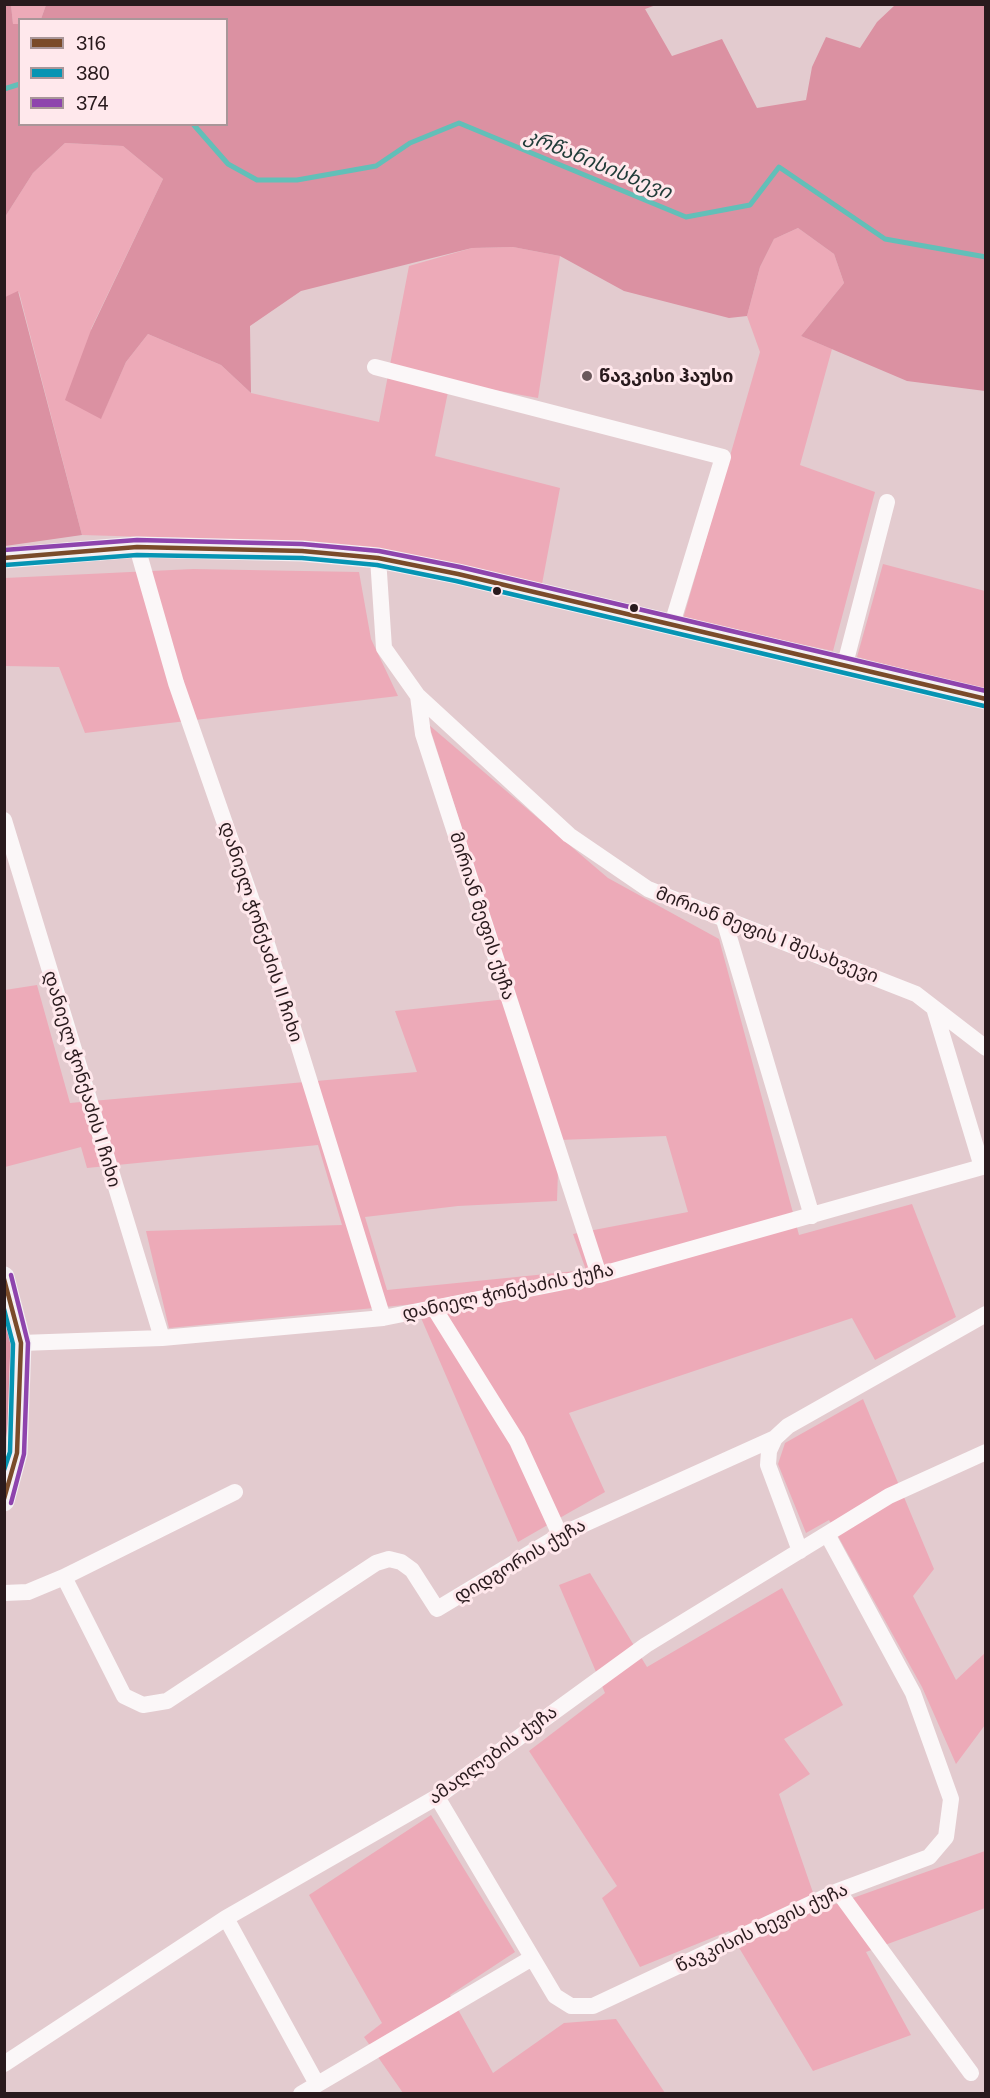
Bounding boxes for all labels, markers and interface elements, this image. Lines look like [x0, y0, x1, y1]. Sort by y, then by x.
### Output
legend [18, 18, 228, 126]
text: 316 [76, 33, 106, 54]
text: 380 [76, 63, 110, 84]
text: 374 [76, 93, 109, 114]
water label: კრწანისისხევი [521, 124, 675, 204]
place label: წავკისი ჰაუსი [599, 365, 733, 387]
marker: წავკისი ჰაუსი [580, 369, 594, 383]
unlabelled marker [491, 585, 503, 597]
unlabelled marker [628, 602, 640, 614]
street label: დანიელ ჭონქაძის II ჩიხი [215, 819, 307, 1045]
street label: მირიან მეფის ქუჩა [445, 829, 519, 1003]
street label: მირიან მეფის I შესახვევი [653, 882, 881, 988]
street label: დანიელ ჭონქაძის I ჩიხი [39, 968, 125, 1190]
street label: დანიელ ჭონქაძის ქუჩა [400, 1259, 616, 1325]
street label: დიდგორის ქუჩა [450, 1514, 590, 1608]
street label: ამაღლების ქუჩა [424, 1701, 562, 1809]
street label: წავკისის ხევის ქუჩა [673, 1879, 851, 1977]

